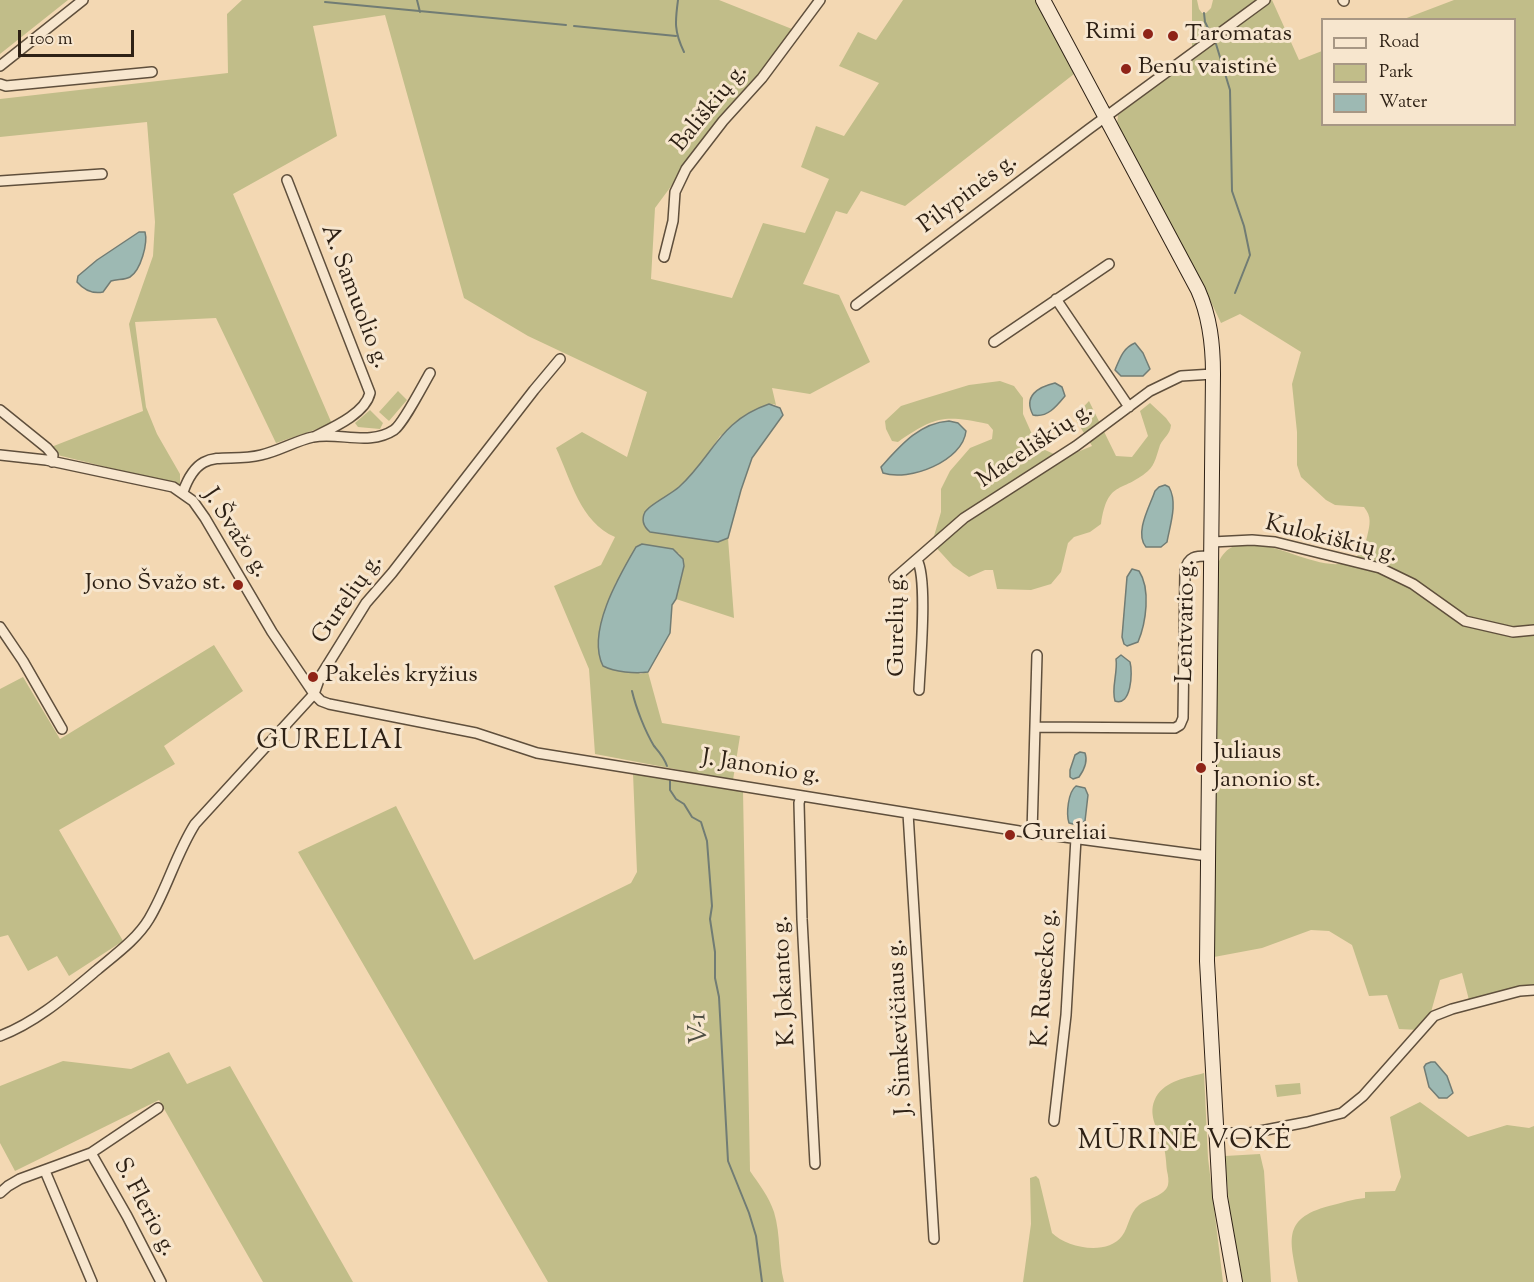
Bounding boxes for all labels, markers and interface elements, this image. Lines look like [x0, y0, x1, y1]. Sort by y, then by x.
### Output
scale bar [21, 18, 136, 56]
legend [1321, 18, 1516, 126]
place label: Rimi [1085, 20, 1136, 48]
place label: Taromatas [1185, 22, 1292, 50]
text: 100 m [29, 27, 73, 53]
marker: Rimi [1141, 27, 1155, 41]
marker: Taromatas [1166, 29, 1180, 43]
text: Road [1379, 30, 1419, 56]
place label: Benu vaistinė [1138, 55, 1277, 83]
street label: Bališkių g. [667, 59, 755, 159]
text: Park [1379, 60, 1413, 86]
marker: Benu vaistinė [1119, 62, 1133, 76]
text: Water [1379, 90, 1427, 116]
street label: Pilypinės g. [914, 149, 1024, 241]
street label: A. Samuolio g. [312, 221, 394, 373]
street label: Maceliškių g. [972, 398, 1100, 496]
street label: J. Švažo g. [194, 484, 274, 584]
street label: Kulokiškių g. [1262, 511, 1400, 571]
street label: Gurelių g. [307, 549, 391, 651]
street label: Lentvario g. [1173, 559, 1203, 683]
place label: Jono Švažo st. [85, 571, 226, 599]
street label: Gurelių g. [885, 573, 913, 677]
marker: Jono Švažo st. [231, 578, 245, 592]
place label: Pakelės kryžius [325, 663, 478, 691]
marker: Pakelės kryžius [306, 670, 320, 684]
district label: GURELIAI [256, 727, 404, 759]
place label: Juliaus Janonio st. [1213, 740, 1321, 796]
street label: J. Janonio g. [699, 745, 823, 793]
marker: Juliaus Janonio st. [1194, 761, 1208, 775]
place label: Gureliai [1022, 821, 1107, 849]
marker: Gureliai [1003, 828, 1017, 842]
street label: K. Rusecko g. [1028, 908, 1066, 1048]
street label: K. Jokanto g. [768, 915, 804, 1047]
street label: J. Šimkevičiaus g. [883, 938, 921, 1116]
water label: V-1 [684, 1012, 718, 1044]
district label: MŪRINĖ VOKĖ [1077, 1127, 1293, 1159]
street label: S. Flerio g. [105, 1154, 181, 1262]

